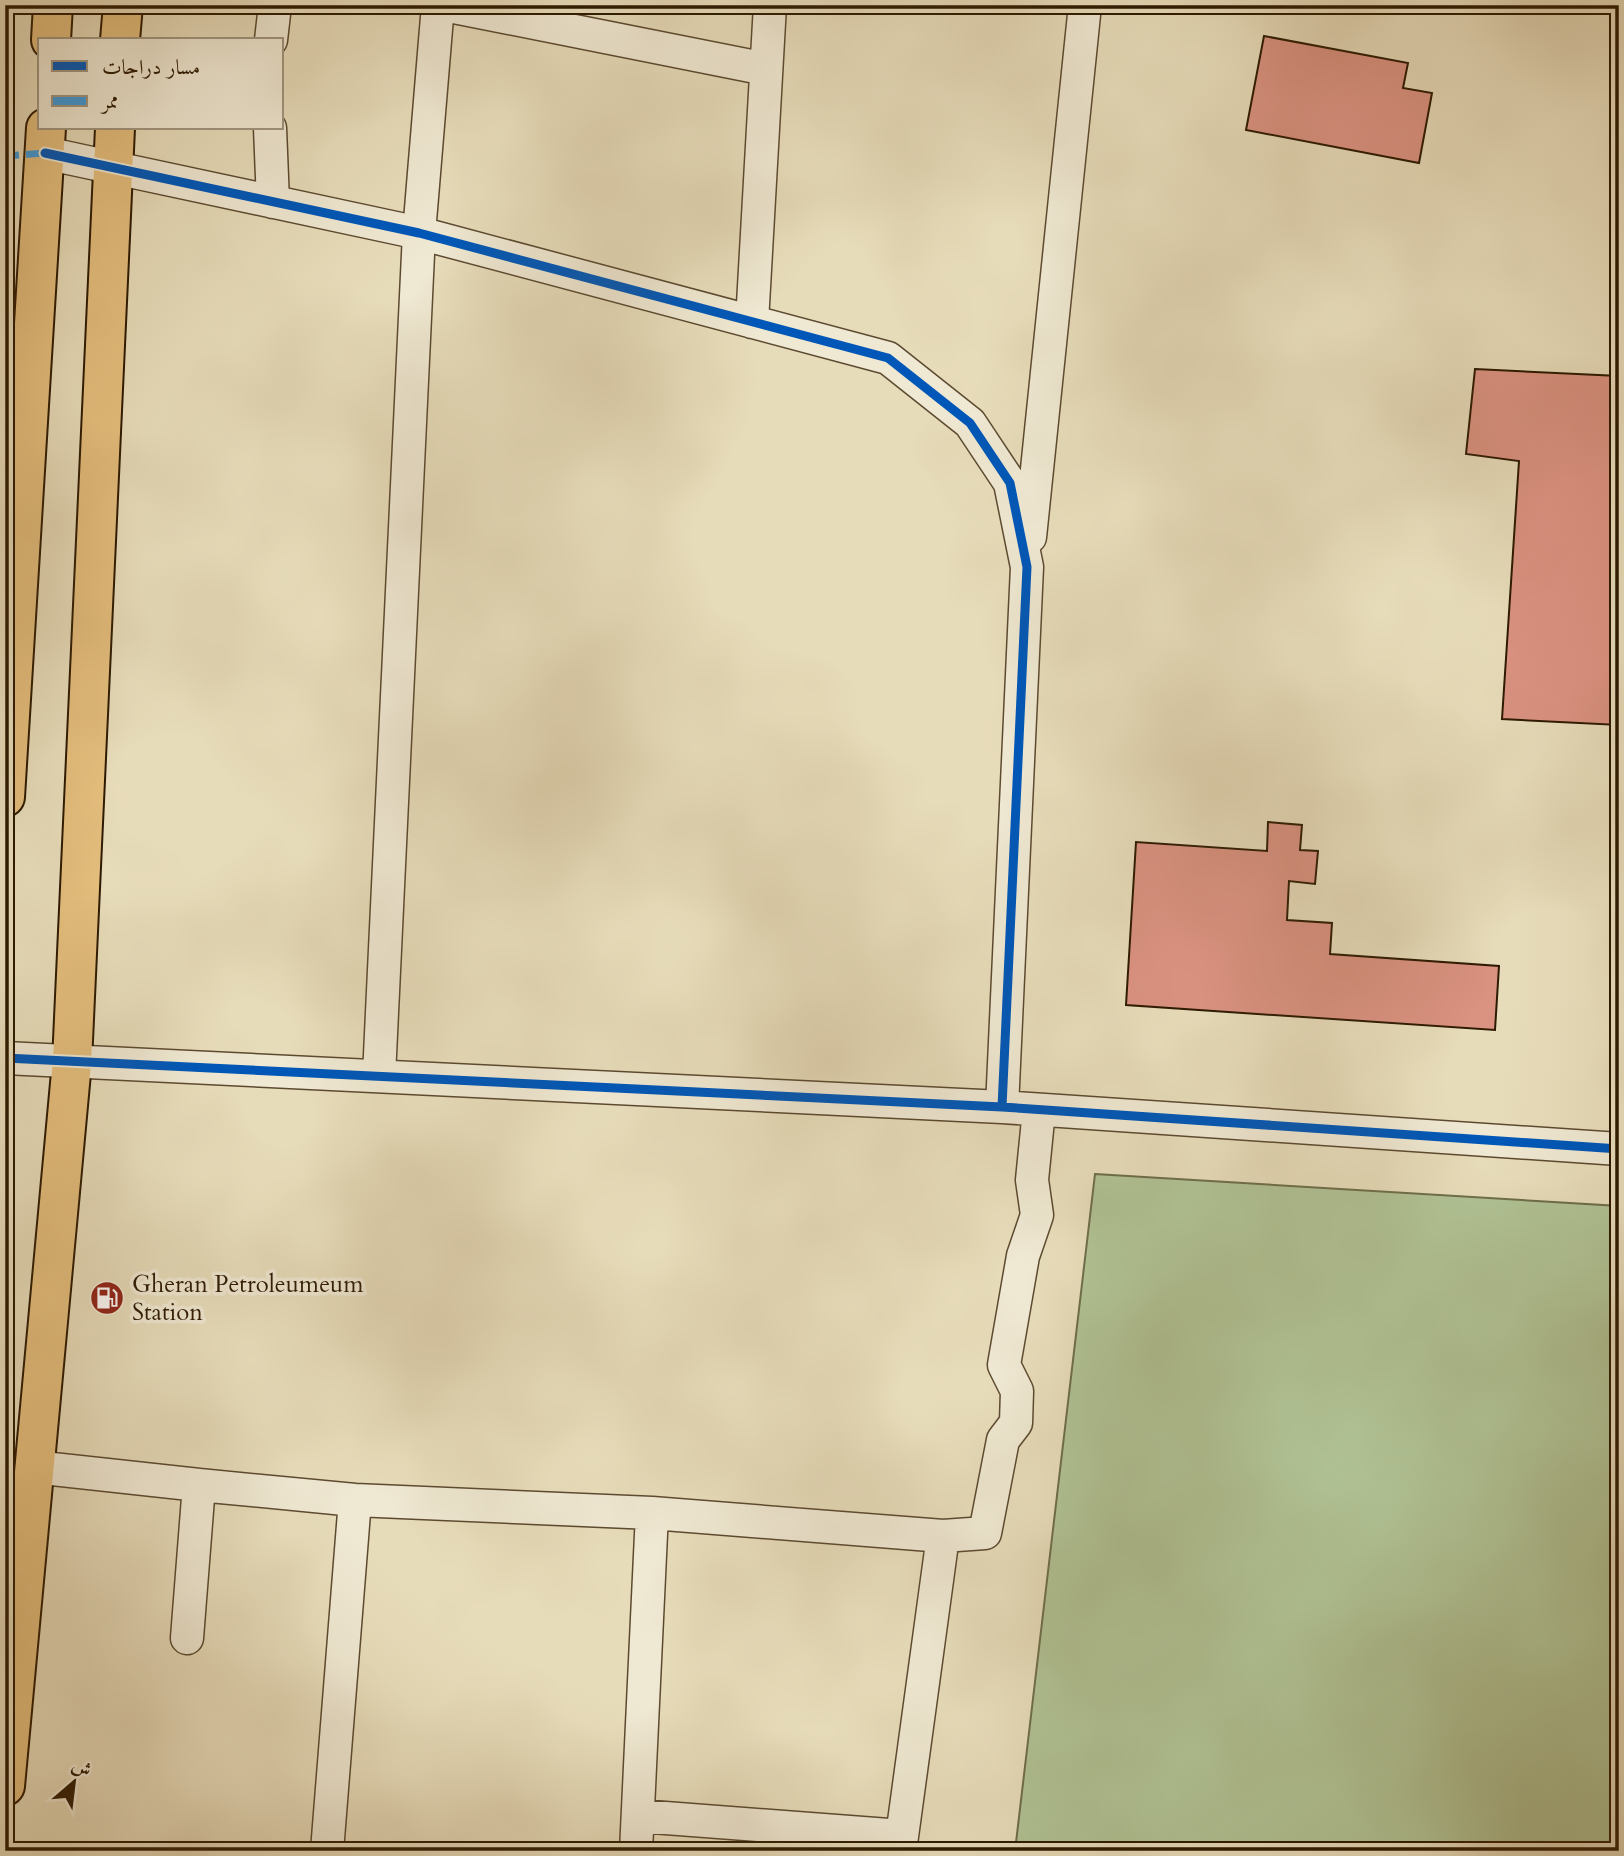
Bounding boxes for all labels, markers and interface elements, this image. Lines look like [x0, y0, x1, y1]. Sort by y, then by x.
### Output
legend [38, 38, 284, 130]
text: مسار دراجات [102, 53, 200, 82]
text: ممر [100, 87, 119, 116]
place label: Gheran Petroleumeum Station [132, 1268, 364, 1329]
fuel station icon: Gheran Petroleumeum Station [88, 1279, 126, 1317]
north arrow [38, 1748, 108, 1818]
text: ش [67, 1752, 96, 1784]

